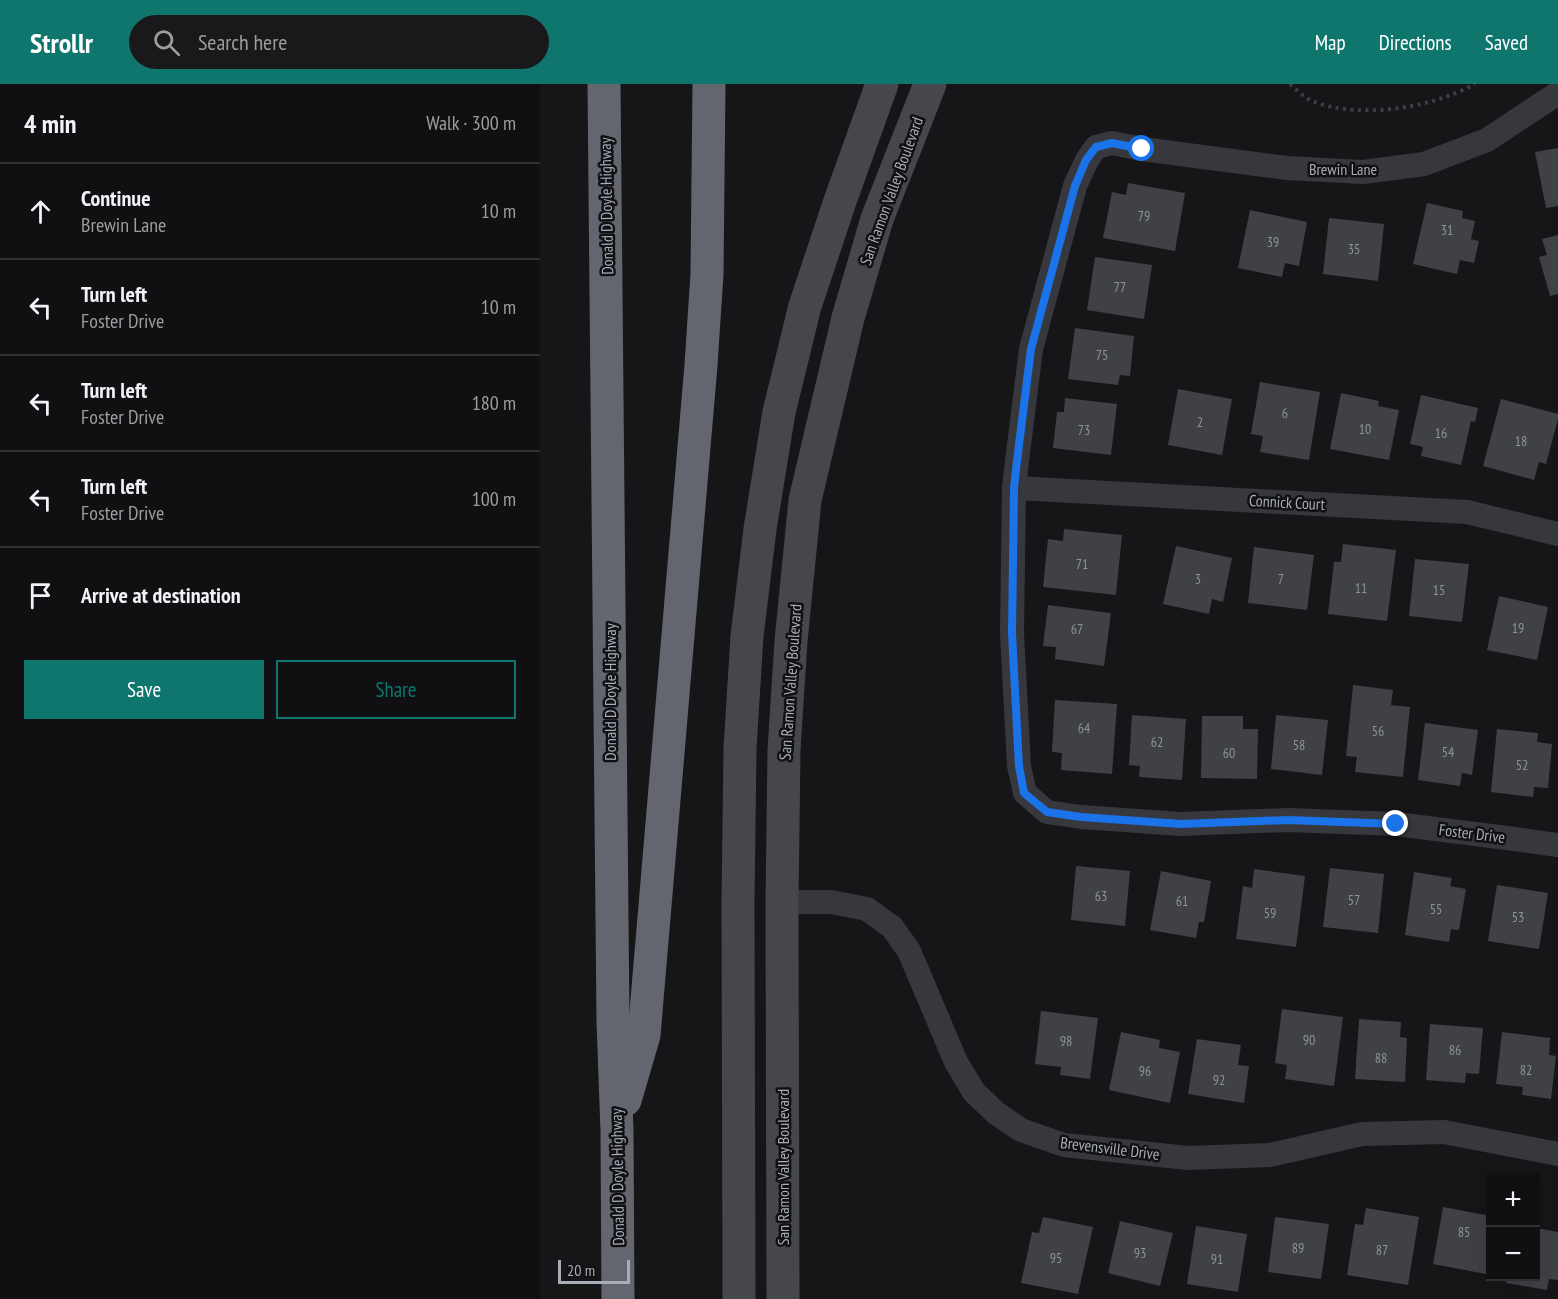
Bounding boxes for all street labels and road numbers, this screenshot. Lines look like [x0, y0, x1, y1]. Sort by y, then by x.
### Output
street label: San Ramon Valley Boulevard [855, 114, 927, 268]
street label: Donald D Doyle Highway [595, 137, 617, 275]
street label: Brewin Lane [1309, 159, 1377, 179]
street label: Connick Court [1248, 490, 1326, 514]
street label: San Ramon Valley Boulevard [775, 603, 805, 761]
street label: Donald D Doyle Highway [600, 623, 620, 761]
street label: Foster Drive [1438, 819, 1506, 847]
street label: San Ramon Valley Boulevard [773, 1089, 793, 1245]
street label: Donald D Doyle Highway [606, 1108, 628, 1246]
street label: Brevensville Drive [1059, 1132, 1161, 1164]

